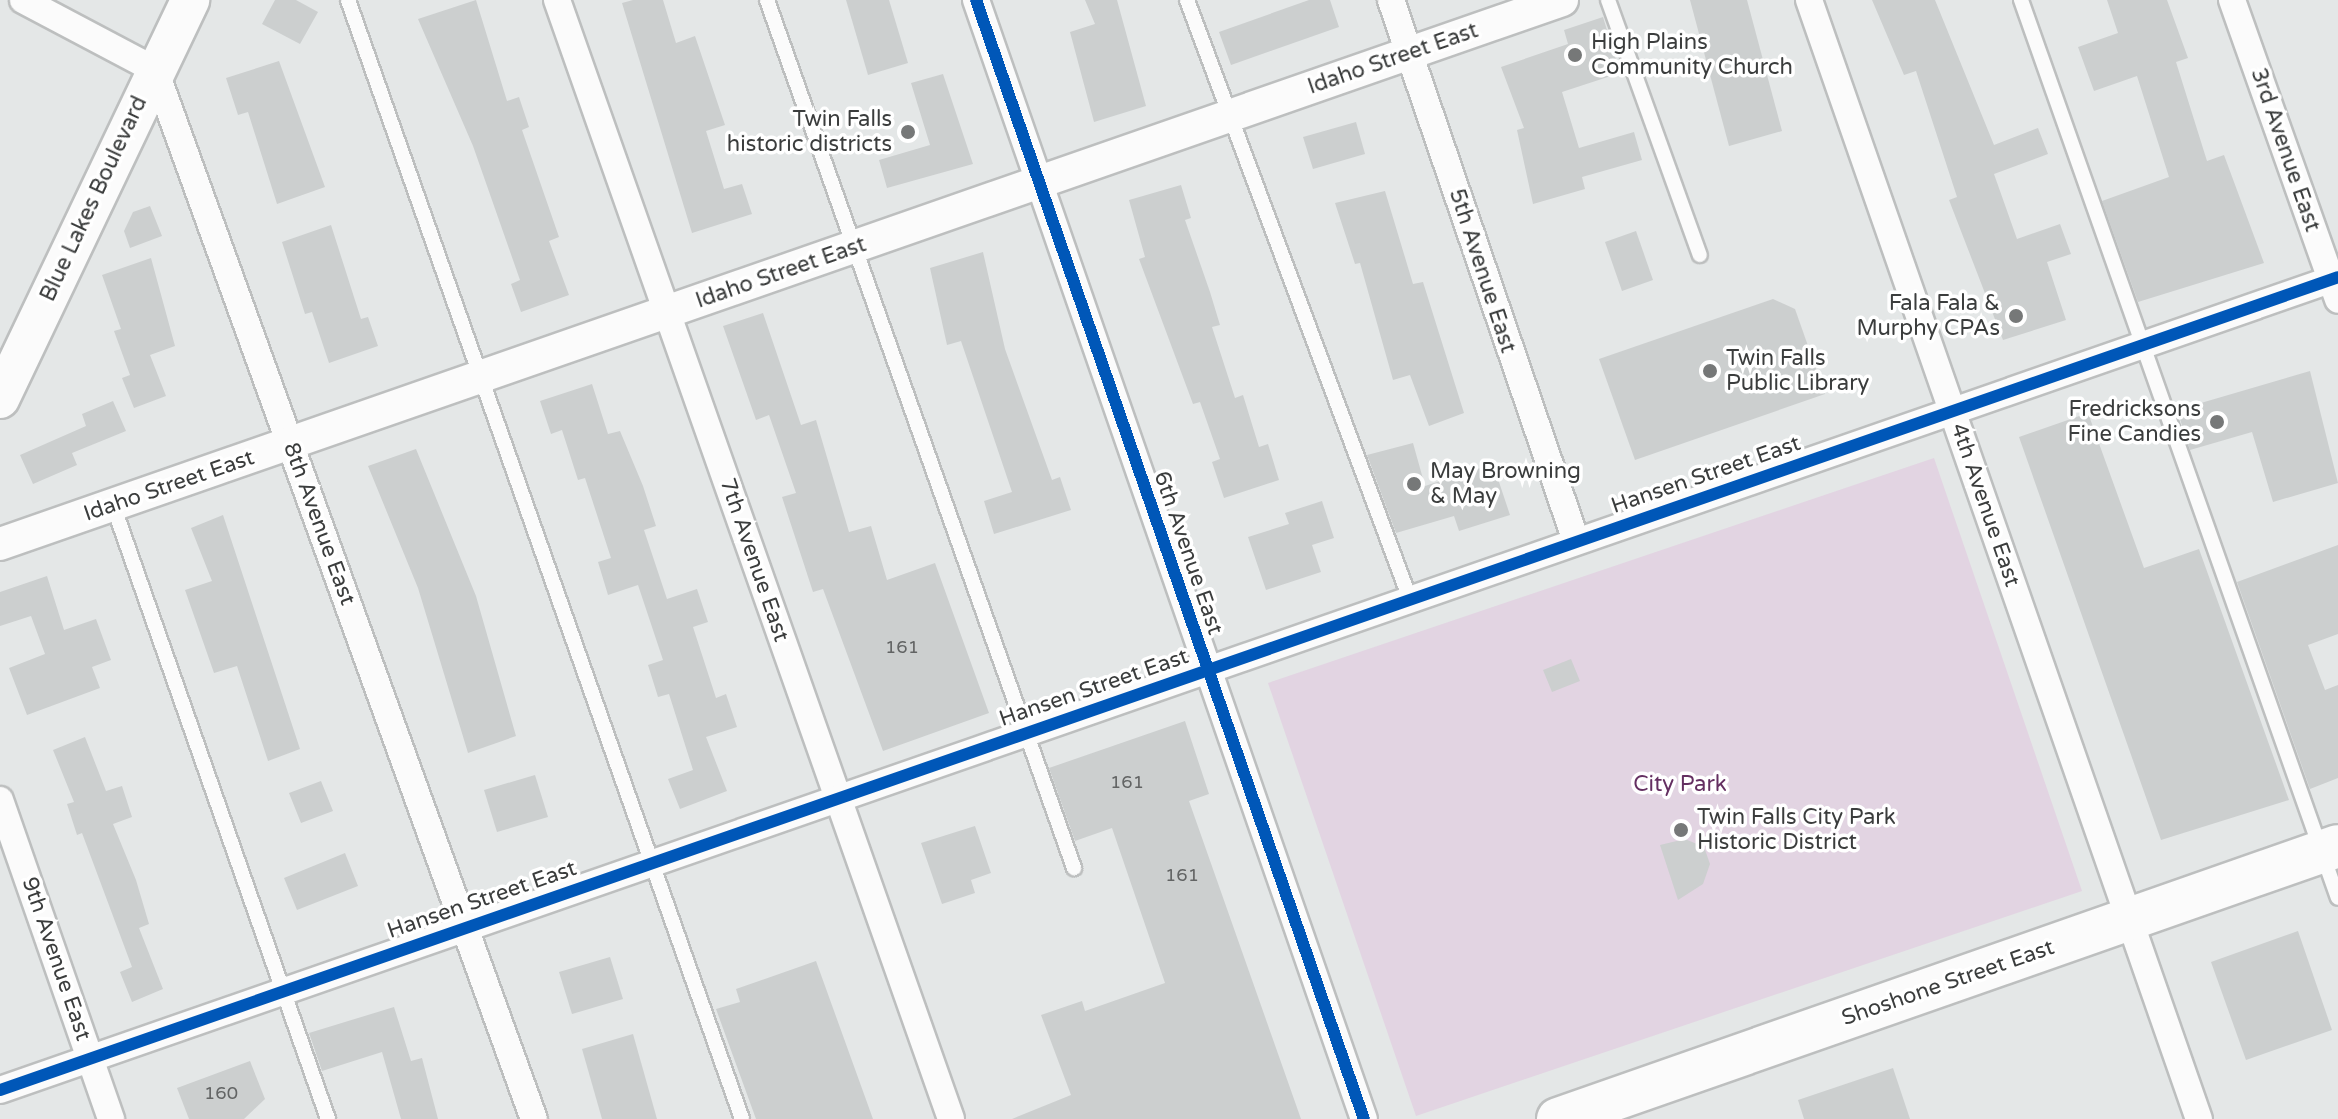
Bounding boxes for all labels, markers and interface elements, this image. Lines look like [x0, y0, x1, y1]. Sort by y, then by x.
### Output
street label: Idaho Street East [1304, 17, 1482, 101]
place label: High Plains Community Church [1591, 29, 1793, 80]
marker: High Plains Community Church [1566, 46, 1584, 64]
street label: 3rd Avenue East [2245, 65, 2325, 235]
street label: Blue Lakes Boulevard [35, 92, 153, 306]
place label: Twin Falls historic districts [727, 106, 892, 158]
marker: Twin Falls historic districts [899, 123, 917, 141]
street label: 5th Avenue East [1443, 186, 1521, 356]
street label: Idaho Street East [692, 231, 870, 315]
place label: Fala Fala & Murphy CPAs [1857, 290, 2000, 342]
marker: Fala Fala & Murphy CPAs [2007, 307, 2025, 325]
place label: Twin Falls Public Library [1726, 345, 1869, 396]
marker: Twin Falls Public Library [1701, 362, 1719, 380]
place label: Fredricksons Fine Candies [2067, 396, 2201, 448]
marker: Fredricksons Fine Candies [2208, 413, 2226, 431]
street label: 4th Avenue East [1945, 420, 2025, 590]
street label: Hansen Street East [1608, 430, 1804, 520]
street label: 8th Avenue East [277, 439, 361, 609]
street label: Idaho Street East [80, 444, 258, 528]
place label: May Browning & May [1430, 458, 1581, 510]
street label: 6th Avenue East [1148, 468, 1228, 638]
street label: 7th Avenue East [714, 475, 794, 645]
marker: May Browning & May [1405, 475, 1423, 493]
house number: 161 [885, 636, 919, 658]
street label: Hansen Street East [996, 643, 1192, 733]
house number: 161 [1110, 771, 1144, 793]
park label: City Park [1633, 772, 1727, 798]
place label: Twin Falls City Park Historic District [1697, 804, 1896, 856]
marker: Twin Falls City Park Historic District [1672, 821, 1690, 839]
street label: Hansen Street East [384, 855, 580, 945]
house number: 161 [1165, 864, 1199, 886]
street label: 9th Avenue East [16, 874, 96, 1044]
street label: Shoshone Street East [1838, 934, 2058, 1032]
house number: 160 [204, 1082, 238, 1104]

